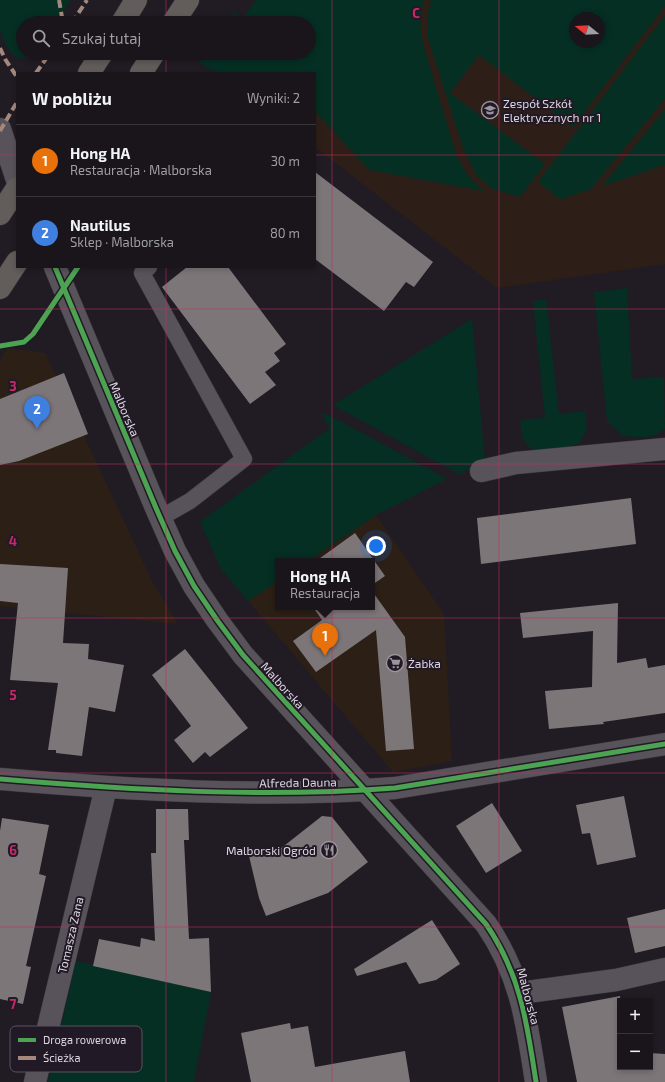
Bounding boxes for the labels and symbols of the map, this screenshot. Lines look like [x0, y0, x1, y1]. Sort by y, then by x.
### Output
text: C [412, 5, 420, 21]
north arrow [569, 12, 605, 48]
place label: Zespół Szkół Elektrycznych nr 1 [503, 96, 601, 124]
school or university icon: Zespół Szkół Elektrycznych nr 1 [480, 100, 500, 120]
text: 3 [9, 378, 17, 394]
street label: Malborska [107, 380, 143, 438]
pin: 2 [24, 396, 50, 429]
text: 4 [9, 533, 17, 549]
your location [366, 536, 386, 556]
pin: 1 [312, 623, 338, 656]
supermarket icon: Żabka [385, 653, 405, 673]
place label: Żabka [408, 656, 441, 670]
street label: Malborska [258, 659, 308, 711]
text: 5 [9, 687, 17, 703]
street label: Alfreda Dauna [259, 774, 337, 790]
restaurant icon: Malborski Ogród [319, 840, 339, 860]
text: 6 [9, 842, 17, 858]
place label: Malborski Ogród [226, 843, 316, 857]
street label: Tomasza Zana [54, 895, 86, 975]
street label: Malborska [515, 966, 543, 1026]
text: 7 [10, 996, 17, 1012]
legend [10, 1026, 142, 1072]
text: Droga rowerowa [43, 1033, 126, 1046]
text: Ścieżka [43, 1051, 80, 1064]

